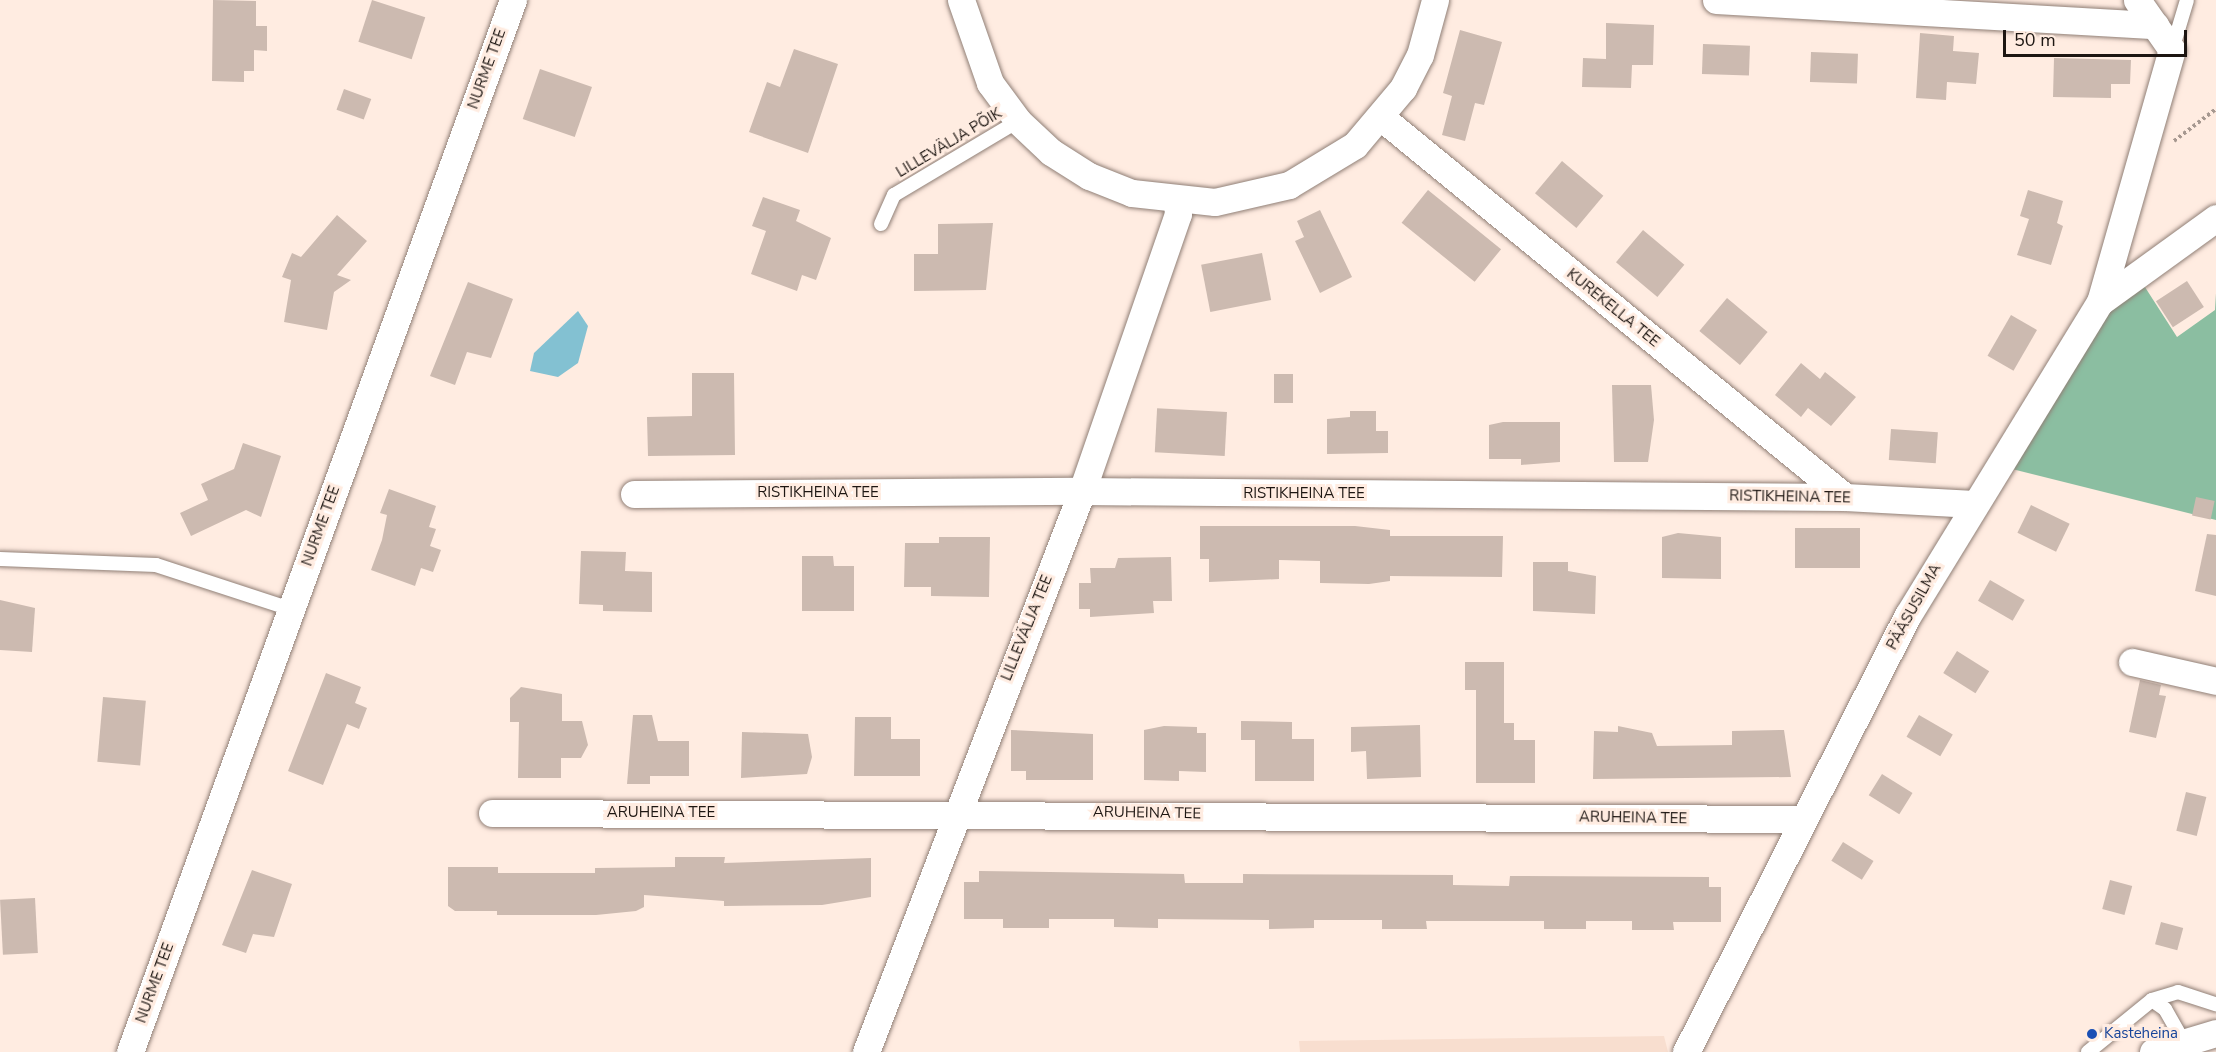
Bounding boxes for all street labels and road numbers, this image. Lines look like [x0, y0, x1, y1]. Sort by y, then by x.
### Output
street label: NURME TEE [464, 26, 510, 112]
street label: LILLEVÄLJA PÕIK [893, 104, 1005, 182]
street label: KUREKELLA TEE [1563, 265, 1663, 351]
street label: NURME TEE [298, 483, 344, 569]
street label: RISTIKHEINA TEE [757, 484, 879, 502]
street label: RISTIKHEINA TEE [1243, 485, 1365, 503]
street label: RISTIKHEINA TEE [1729, 487, 1851, 507]
street label: PÄÄSUSILMA [1883, 561, 1945, 653]
street label: LILLEVÄLJA TEE [998, 573, 1056, 683]
street label: ARUHEINA TEE [1093, 803, 1201, 823]
street label: ARUHEINA TEE [607, 804, 715, 822]
street label: ARUHEINA TEE [1579, 808, 1687, 828]
street label: NURME TEE [132, 940, 178, 1026]

